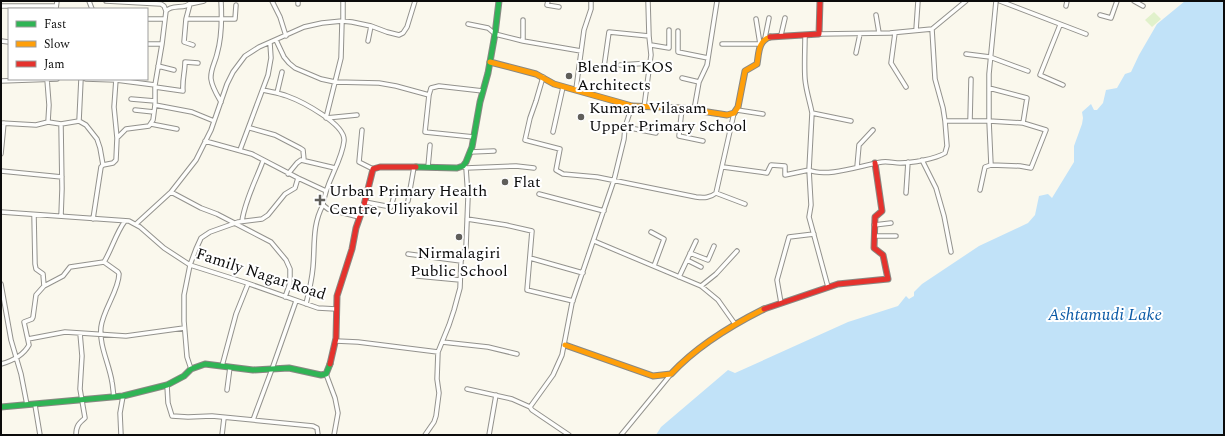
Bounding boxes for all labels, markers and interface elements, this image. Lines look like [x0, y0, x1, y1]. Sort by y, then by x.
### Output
legend [8, 8, 148, 80]
text: Fast [44, 15, 66, 34]
text: Slow [44, 35, 70, 54]
text: Jam [44, 55, 65, 74]
place label: Blend in KOS Architects [577, 55, 673, 97]
marker: Blend in KOS Architects [564, 71, 574, 81]
place label: Kumara Vilasam Upper Primary School [589, 96, 747, 138]
marker: Kumara Vilasam Upper Primary School [576, 112, 586, 122]
place label: Flat [513, 170, 541, 194]
marker: Flat [500, 177, 510, 187]
place label: Urban Primary Health Centre, Uliyakovil [329, 179, 487, 221]
marker: Urban Primary Health Centre, Uliyakovil [314, 194, 326, 206]
marker: Nirmalagiri Public School [454, 232, 464, 242]
place label: Nirmalagiri Public School [410, 241, 508, 283]
street label: Family Nagar Road [193, 242, 329, 306]
water label: Ashtamudi Lake [1047, 302, 1162, 328]

